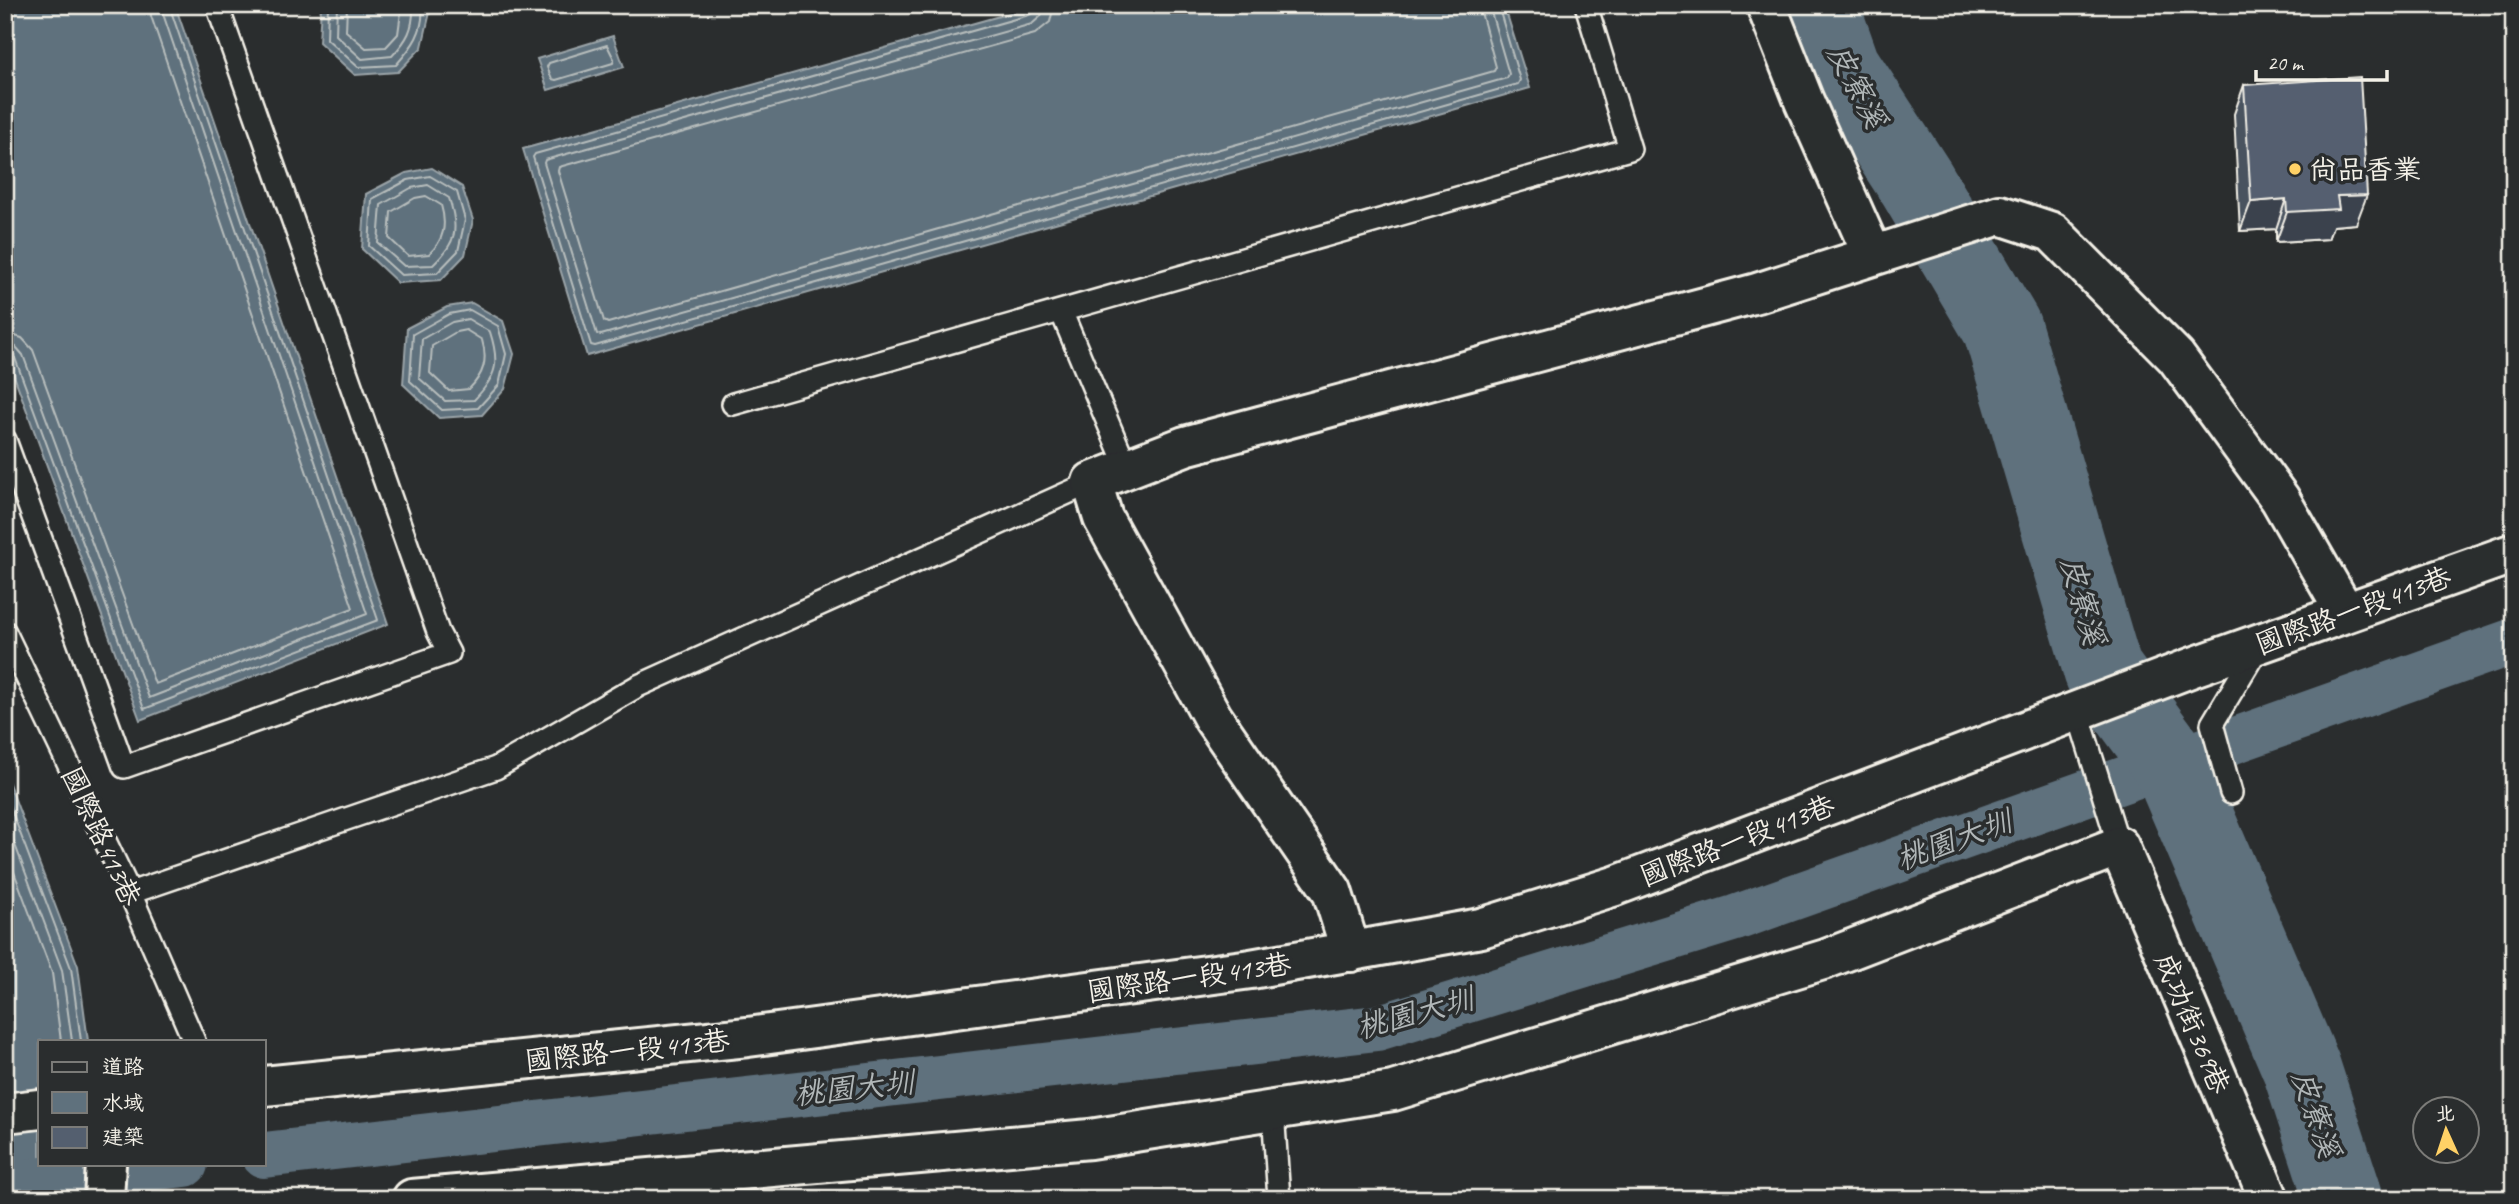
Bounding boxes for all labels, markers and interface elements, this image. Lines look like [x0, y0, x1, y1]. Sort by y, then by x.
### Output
water label: 皮寮溪 [1819, 37, 1896, 136]
scale bar [2256, 38, 2388, 82]
text: 20 m [2267, 50, 2305, 76]
place label: 尚品香業 [2309, 152, 2421, 187]
marker: 尚品香業 [2287, 161, 2303, 177]
water label: 皮寮溪 [2052, 553, 2114, 651]
street label: 國際路一段413巷 [2250, 558, 2457, 662]
street label: 國際路413巷 [54, 761, 149, 912]
street label: 國際路一段413巷 [1635, 787, 1840, 894]
water label: 桃園大圳 [1891, 801, 2020, 878]
street label: 國際路一段413巷 [1085, 946, 1294, 1009]
street label: 成功街369巷 [2147, 947, 2238, 1100]
water label: 桃園大圳 [1352, 978, 1481, 1047]
street label: 國際路一段413巷 [523, 1022, 732, 1079]
legend [38, 1040, 266, 1166]
text: 道路 [102, 1054, 144, 1080]
water label: 桃園大圳 [792, 1063, 919, 1113]
water label: 皮寮溪 [2283, 1065, 2349, 1165]
text: 水域 [102, 1090, 144, 1116]
north arrow [2410, 1096, 2480, 1166]
text: 北 [2435, 1102, 2455, 1127]
text: 建築 [102, 1124, 144, 1150]

